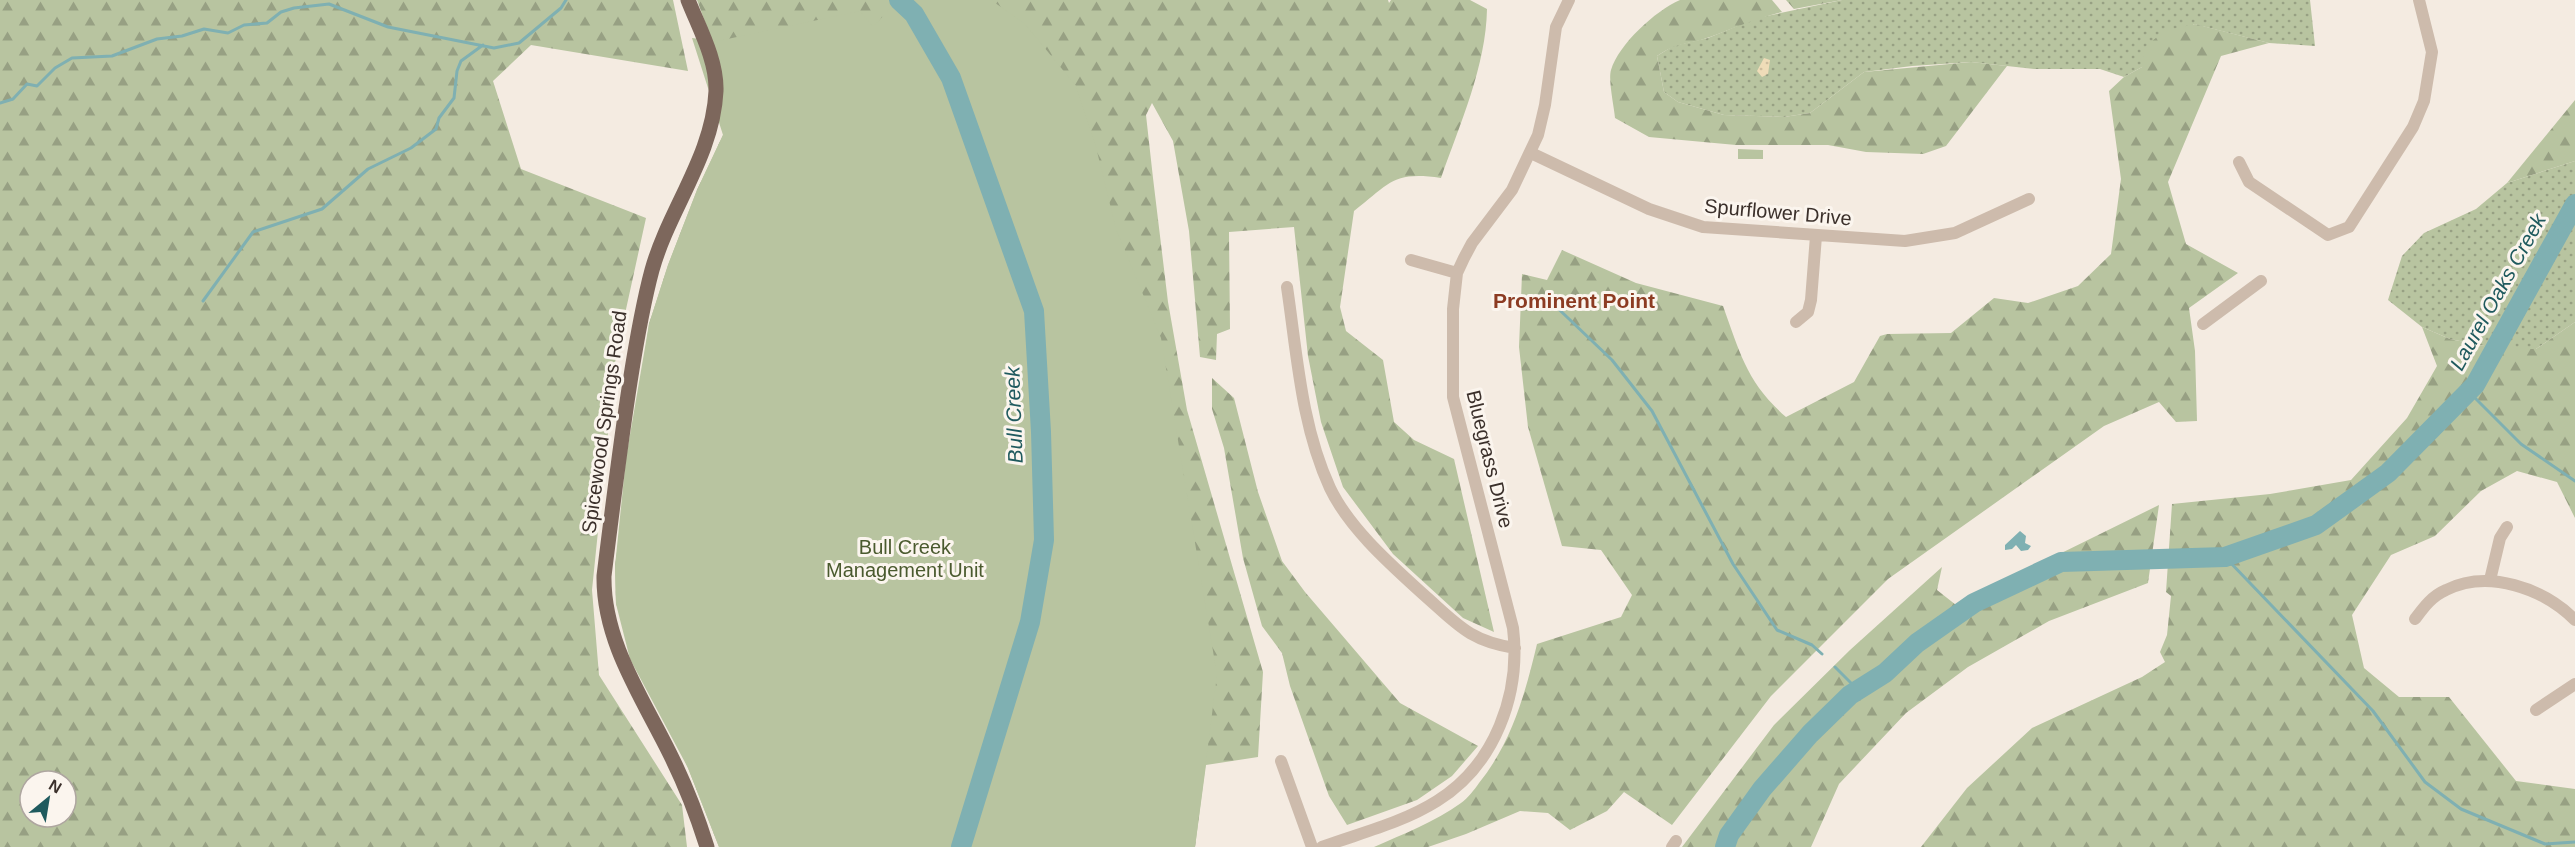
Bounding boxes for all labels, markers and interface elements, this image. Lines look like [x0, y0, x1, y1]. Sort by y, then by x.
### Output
street label: Spurflower Drive [1703, 195, 1853, 229]
water label: Laurel Oaks Creek [2445, 208, 2551, 374]
district label: Prominent Point [1493, 289, 1655, 312]
street label: Spicewood Springs Road [577, 309, 631, 535]
water label: Bull Creek [1000, 365, 1027, 464]
street label: Bluegrass Drive [1462, 388, 1518, 530]
park label: Bull Creek Management Unit [826, 536, 984, 581]
north arrow [18, 769, 78, 829]
text: N [46, 776, 65, 797]

